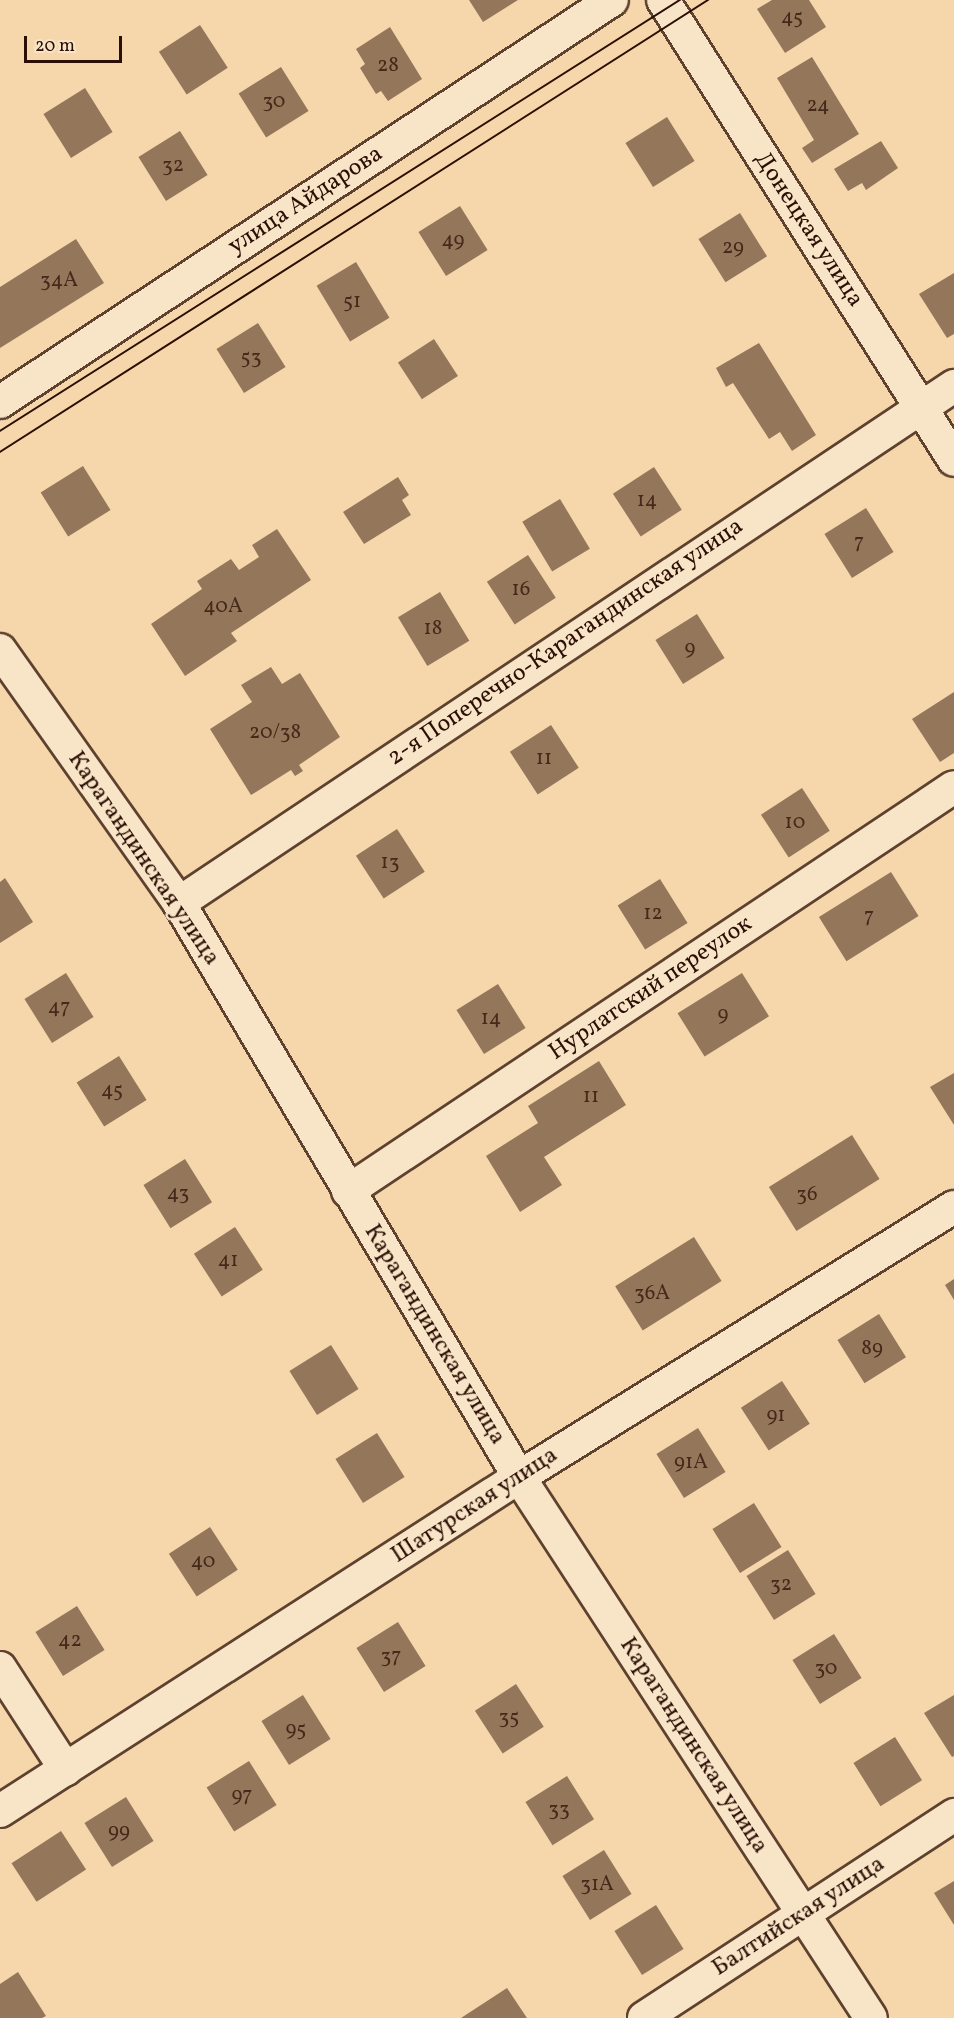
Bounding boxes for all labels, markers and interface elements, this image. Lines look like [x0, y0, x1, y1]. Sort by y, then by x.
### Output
house number: 45 [781, 5, 803, 31]
scale bar [27, 24, 124, 62]
text: 20 m [35, 34, 75, 59]
house number: 28 [377, 53, 399, 79]
house number: 30 [263, 89, 285, 115]
house number: 24 [806, 93, 830, 119]
street label: улица Айдарова [223, 140, 389, 262]
street label: Донецкая улица [747, 147, 869, 313]
house number: 32 [162, 153, 184, 179]
house number: 49 [442, 228, 464, 254]
house number: 29 [722, 235, 744, 261]
house number: 34А [40, 268, 78, 294]
house number: 51 [343, 289, 361, 315]
house number: 53 [241, 345, 261, 371]
house number: 14 [637, 488, 657, 514]
street label: 2-я Поперечно-Карагандинская улица [382, 513, 750, 773]
house number: 7 [854, 530, 864, 556]
house number: 16 [512, 577, 530, 603]
house number: 40А [203, 594, 243, 620]
house number: 18 [424, 616, 442, 642]
house number: 9 [685, 636, 695, 662]
house number: 20/38 [249, 720, 301, 746]
street label: Карагандинская улица [60, 746, 226, 972]
house number: 11 [536, 746, 552, 772]
house number: 10 [785, 810, 805, 836]
house number: 13 [381, 850, 399, 876]
house number: 12 [643, 901, 663, 927]
house number: 7 [864, 904, 874, 930]
street label: Нурлатский переулок [544, 910, 758, 1068]
house number: 47 [48, 995, 70, 1021]
house number: 9 [718, 1002, 728, 1028]
house number: 14 [481, 1006, 501, 1032]
house number: 45 [101, 1078, 123, 1104]
house number: 11 [583, 1084, 599, 1110]
house number: 43 [167, 1181, 189, 1207]
house number: 36 [796, 1182, 818, 1208]
street label: Карагандинская улица [357, 1219, 511, 1451]
house number: 41 [218, 1248, 238, 1274]
house number: 36А [634, 1281, 670, 1307]
house number: 89 [861, 1336, 883, 1362]
house number: 91 [766, 1403, 786, 1429]
street label: Шатурская улица [386, 1441, 564, 1571]
house number: 91А [674, 1450, 708, 1476]
house number: 40 [191, 1549, 215, 1575]
house number: 32 [770, 1572, 792, 1598]
house number: 42 [58, 1628, 82, 1654]
street label: Карагандинская улица [612, 1632, 774, 1860]
house number: 37 [381, 1644, 401, 1670]
house number: 30 [815, 1656, 837, 1682]
house number: 35 [499, 1705, 519, 1731]
house number: 95 [286, 1717, 306, 1743]
house number: 97 [231, 1783, 253, 1809]
house number: 33 [548, 1797, 570, 1823]
house number: 99 [108, 1819, 130, 1845]
street label: Балтийская улица [707, 1850, 891, 1984]
house number: 31А [580, 1872, 614, 1898]

